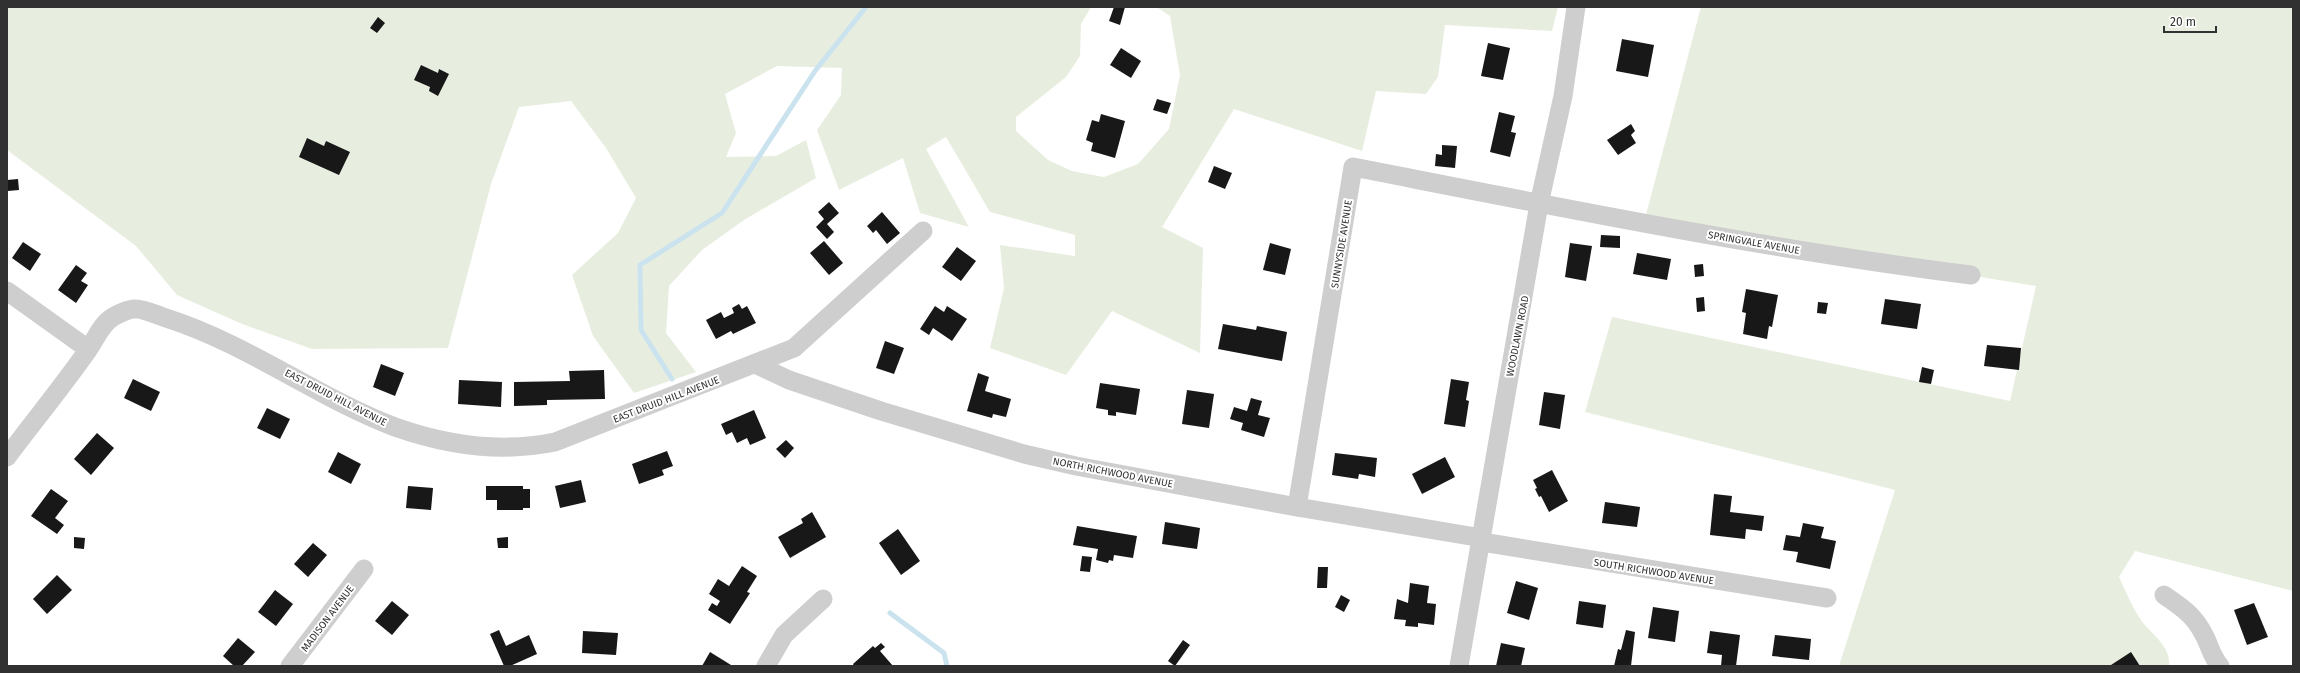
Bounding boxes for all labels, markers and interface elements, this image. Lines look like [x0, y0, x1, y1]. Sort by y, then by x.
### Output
scale bar [2164, 8, 2216, 34]
text: 20 m [2170, 15, 2196, 29]
street label: SUNNYSIDE AVENUE [1329, 199, 1355, 289]
street label: SPRINGVALE AVENUE [1707, 229, 1801, 257]
street label: WOODLAWN ROAD [1504, 295, 1532, 378]
street label: EAST DRUID HILL AVENUE [283, 367, 389, 429]
street label: EAST DRUID HILL AVENUE [612, 374, 721, 426]
street label: NORTH RICHWOOD AVENUE [1052, 455, 1174, 491]
street label: SOUTH RICHWOOD AVENUE [1593, 557, 1715, 587]
street label: MADISON AVENUE [299, 583, 357, 654]

